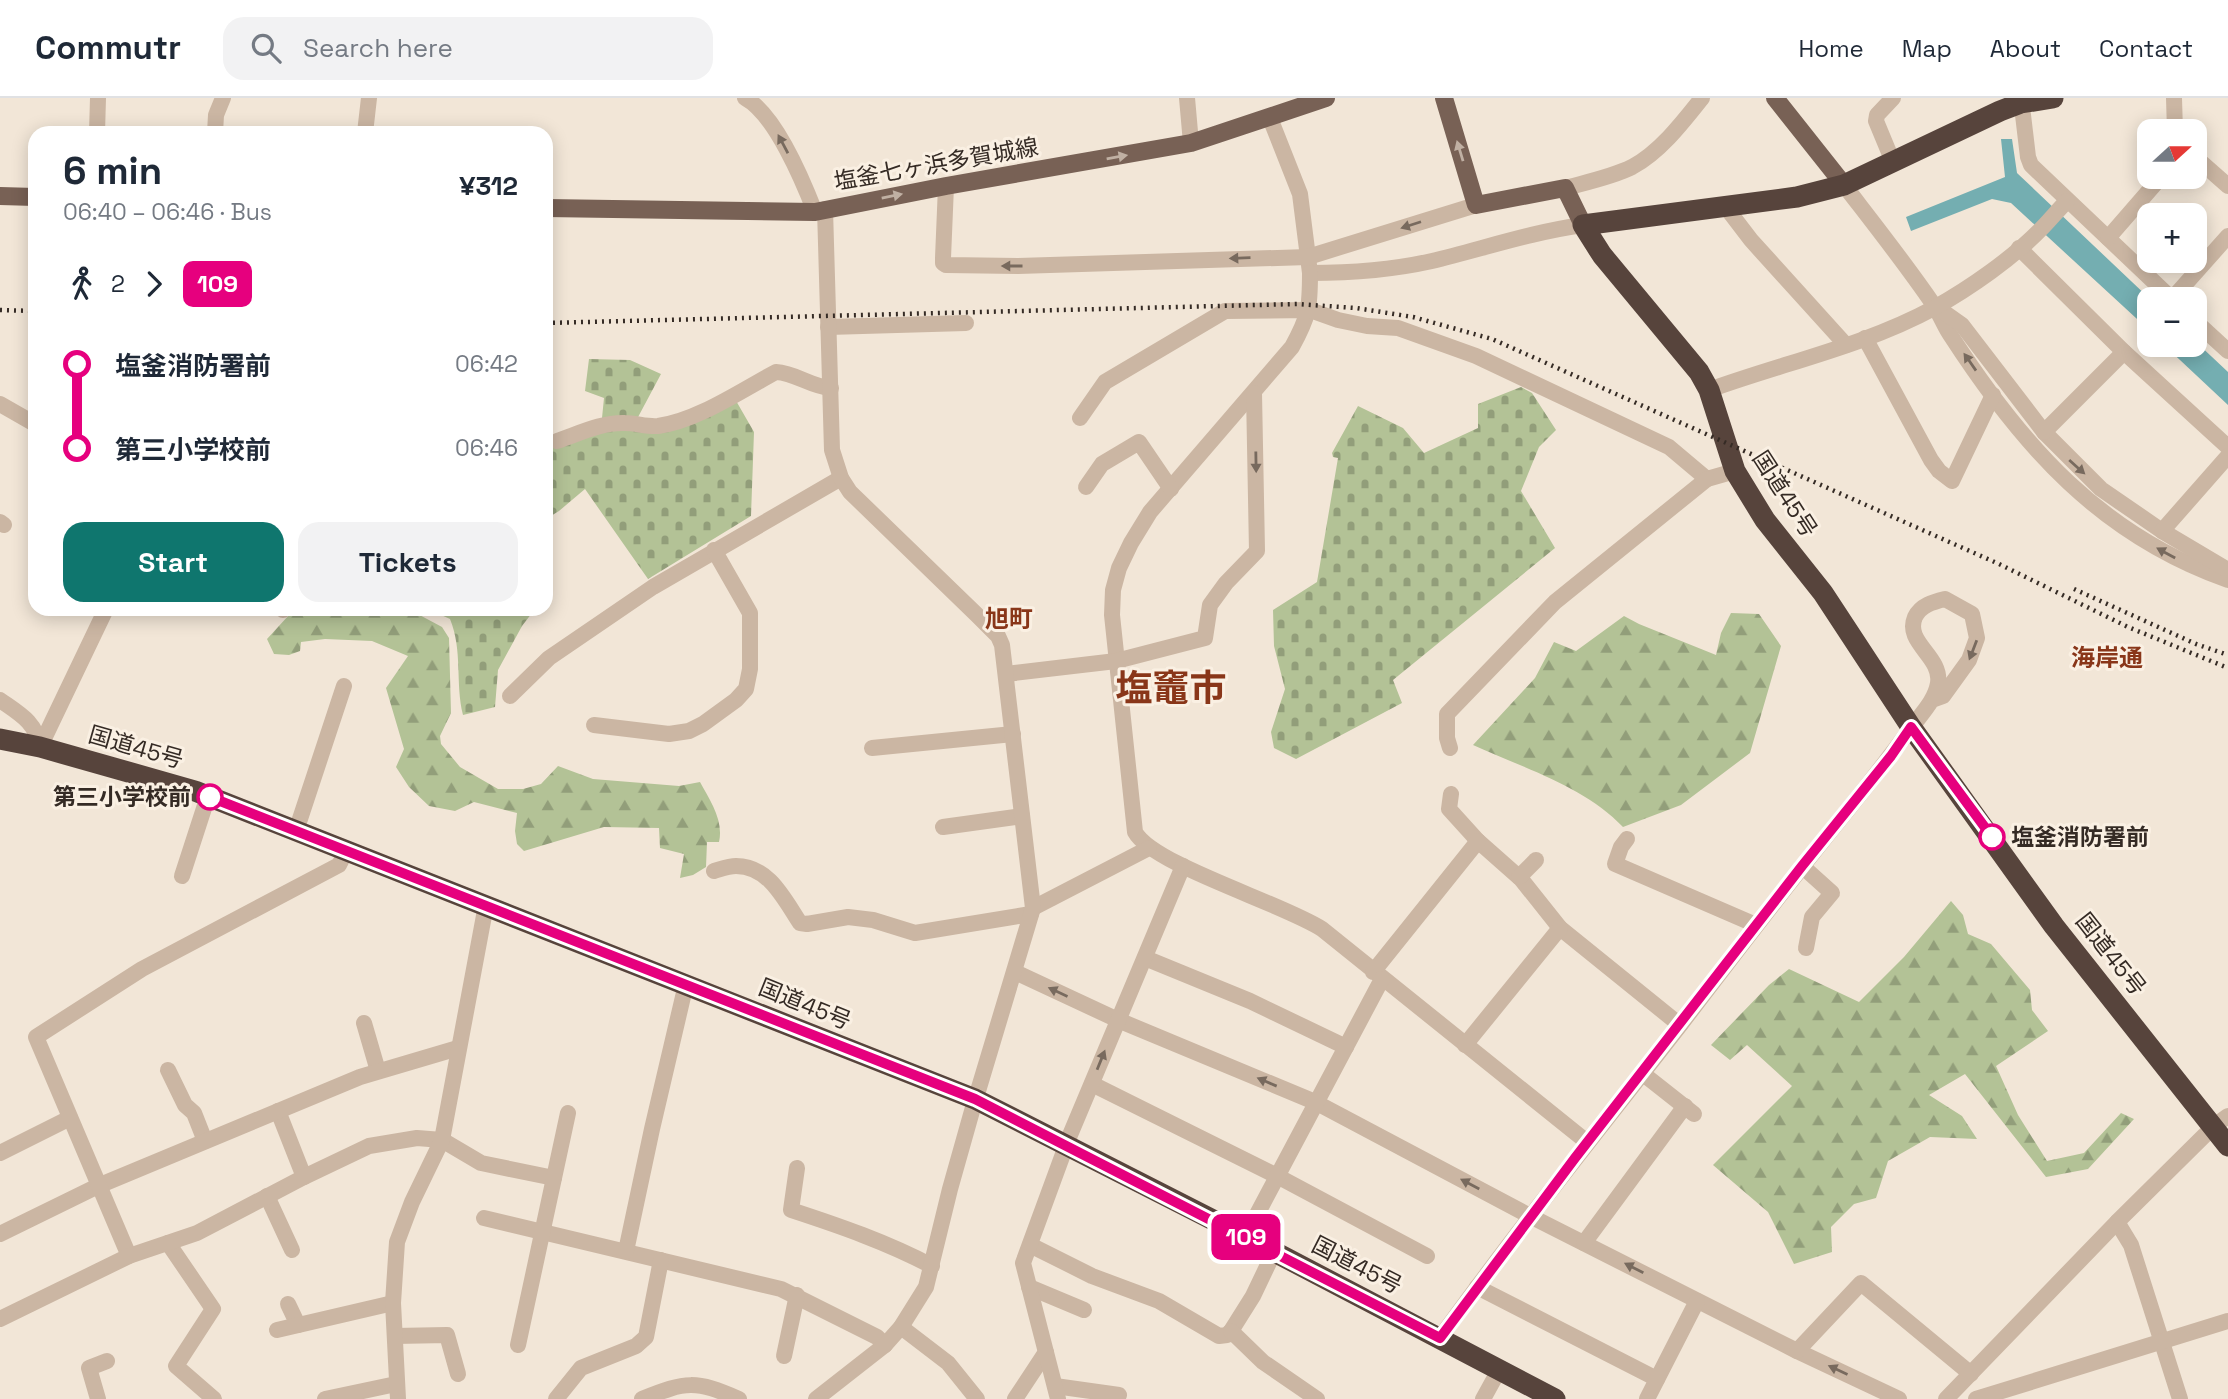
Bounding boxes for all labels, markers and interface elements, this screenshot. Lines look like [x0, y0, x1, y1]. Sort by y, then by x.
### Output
search box [223, 17, 713, 80]
text: Commutr [35, 27, 181, 69]
icon: search [247, 29, 285, 67]
text: Search here [303, 31, 453, 65]
text: Home [1798, 33, 1864, 64]
text: Map [1902, 33, 1952, 64]
text: About [1990, 33, 2061, 64]
text: Contact [2099, 33, 2193, 64]
north arrow [2137, 119, 2207, 189]
map controls [2137, 119, 2207, 357]
street label: 塩釜七ヶ浜多賀城線 [831, 131, 1041, 197]
one-way arrow [777, 133, 789, 153]
one-way arrow [1455, 141, 1465, 162]
text: 6 min [63, 147, 162, 195]
one-way arrow [1106, 151, 1128, 162]
text: ¥312 [459, 169, 518, 203]
one-way arrow [881, 191, 903, 202]
text: 06:40 – 06:46 · Bus [63, 197, 272, 227]
button: + [2137, 203, 2207, 273]
one-way arrow [1400, 220, 1421, 230]
one-way arrow [1228, 253, 1250, 264]
one-way arrow [1001, 260, 1023, 272]
icon: walk [63, 265, 101, 303]
icon: forward [135, 265, 173, 303]
text: 109 [197, 268, 238, 299]
text: 2 [111, 269, 125, 299]
button: − [2137, 287, 2207, 357]
text: 塩釜消防署前 [115, 349, 271, 383]
text: 06:42 [455, 349, 518, 379]
one-way arrow [1963, 353, 1977, 371]
text: 第三小学校前 [115, 433, 271, 467]
text: 06:46 [455, 433, 518, 463]
street label: 国道45号 [1746, 445, 1824, 543]
one-way arrow [1250, 451, 1261, 473]
one-way arrow [2068, 459, 2086, 475]
button: Start [63, 522, 284, 602]
button: Tickets [298, 522, 518, 602]
one-way arrow [2156, 547, 2175, 559]
district label: 旭町 [985, 603, 1033, 634]
one-way arrow [1967, 639, 1978, 660]
district label: 海岸通 [2071, 642, 2143, 673]
district label: 塩竈市 [1116, 665, 1227, 712]
street label: 国道45号 [85, 719, 187, 775]
place label: 第三小学校前 [53, 782, 191, 812]
marker: 第三小学校前 [197, 784, 223, 810]
place label: 塩釜消防署前 [2011, 822, 2149, 852]
marker: 塩釜消防署前 [1979, 824, 2005, 850]
street label: 国道45号 [2069, 906, 2153, 1002]
street label: 国道45号 [754, 972, 856, 1036]
one-way arrow [1048, 987, 1068, 998]
one-way arrow [1096, 1049, 1107, 1070]
one-way arrow [1257, 1076, 1277, 1088]
one-way arrow [1460, 1179, 1480, 1190]
line badge: 109 [1206, 1214, 1286, 1260]
text: 109 [1225, 1221, 1267, 1252]
street label: 国道45号 [1307, 1230, 1407, 1300]
one-way arrow [1624, 1263, 1644, 1274]
one-way arrow [1828, 1364, 1848, 1376]

